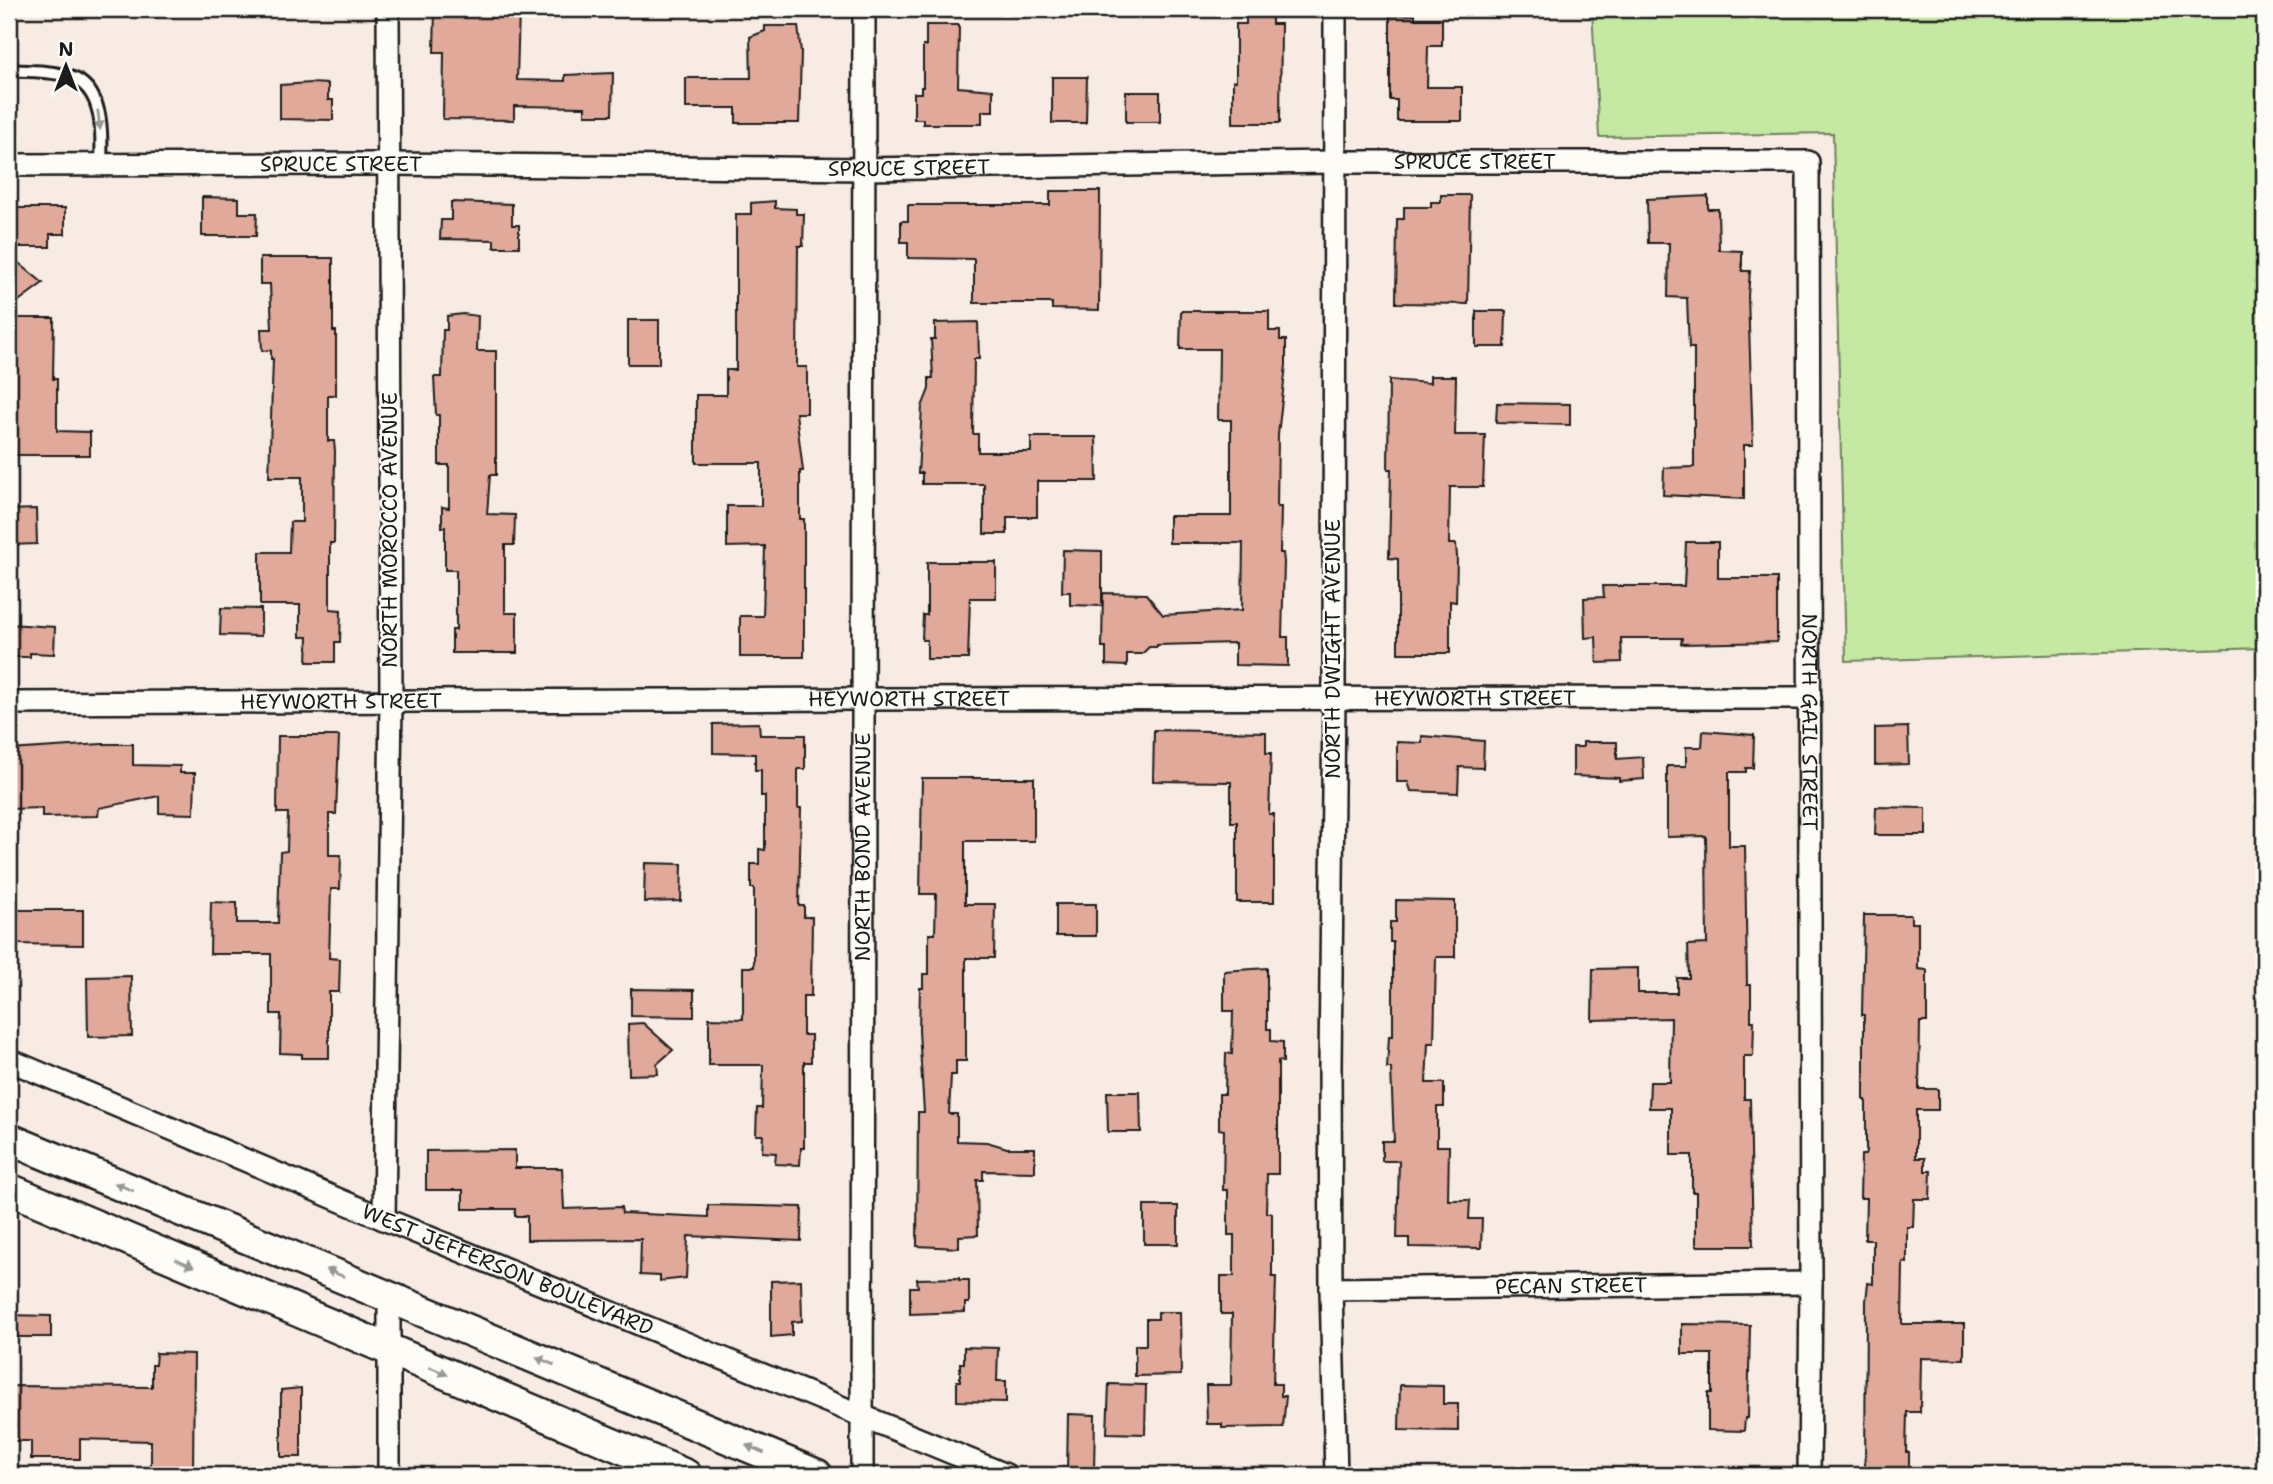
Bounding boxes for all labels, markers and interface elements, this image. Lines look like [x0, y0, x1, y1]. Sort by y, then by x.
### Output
north arrow [32, 32, 102, 102]
text: N [58, 37, 74, 62]
one-way arrow [93, 109, 104, 131]
street label: SPRUCE STREET [1394, 148, 1556, 176]
street label: SPRUCE STREET [260, 150, 422, 178]
street label: SPRUCE STREET [828, 153, 990, 183]
street label: NORTH MOROCCO AVENUE [376, 392, 404, 668]
street label: NORTH DWIGHT AVENUE [1319, 519, 1347, 779]
street label: NORTH GAIL STREET [1795, 613, 1824, 831]
street label: HEYWORTH STREET [1374, 684, 1576, 712]
street label: HEYWORTH STREET [808, 685, 1010, 713]
street label: HEYWORTH STREET [240, 687, 442, 716]
street label: NORTH BOND AVENUE [849, 732, 877, 962]
one-way arrow [114, 1181, 135, 1192]
street label: WEST JEFFERSON BOULEVARD [358, 1197, 658, 1342]
one-way arrow [174, 1258, 195, 1269]
one-way arrow [325, 1267, 345, 1279]
street label: PECAN STREET [1495, 1271, 1647, 1301]
one-way arrow [534, 1355, 555, 1366]
one-way arrow [429, 1366, 450, 1377]
one-way arrow [744, 1443, 765, 1454]

